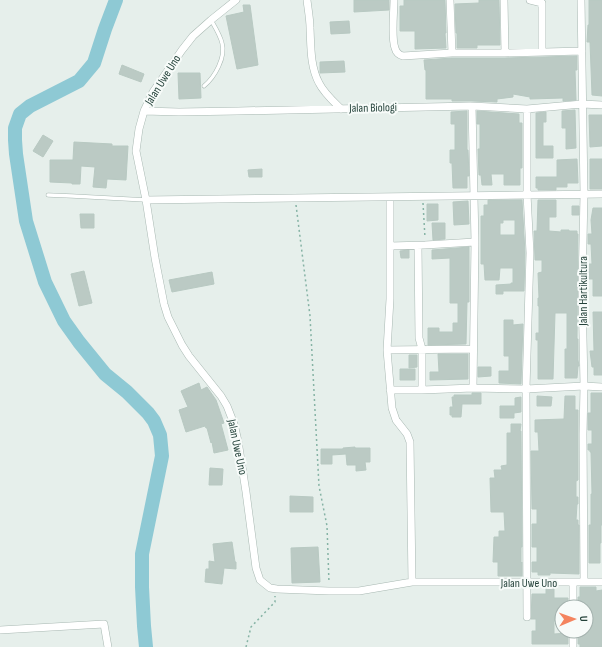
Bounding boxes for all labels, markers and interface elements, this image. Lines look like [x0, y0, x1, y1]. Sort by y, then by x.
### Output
street label: Jalan Uwe Uno [141, 52, 184, 109]
street label: Jalan Biologi [348, 100, 397, 116]
street label: Jalan Hartikultura [576, 256, 591, 327]
street label: Jalan Uwe Uno [224, 417, 250, 476]
street label: Jalan Uwe Uno [500, 576, 557, 591]
north arrow [554, 599, 594, 639]
text: U [577, 616, 590, 622]

